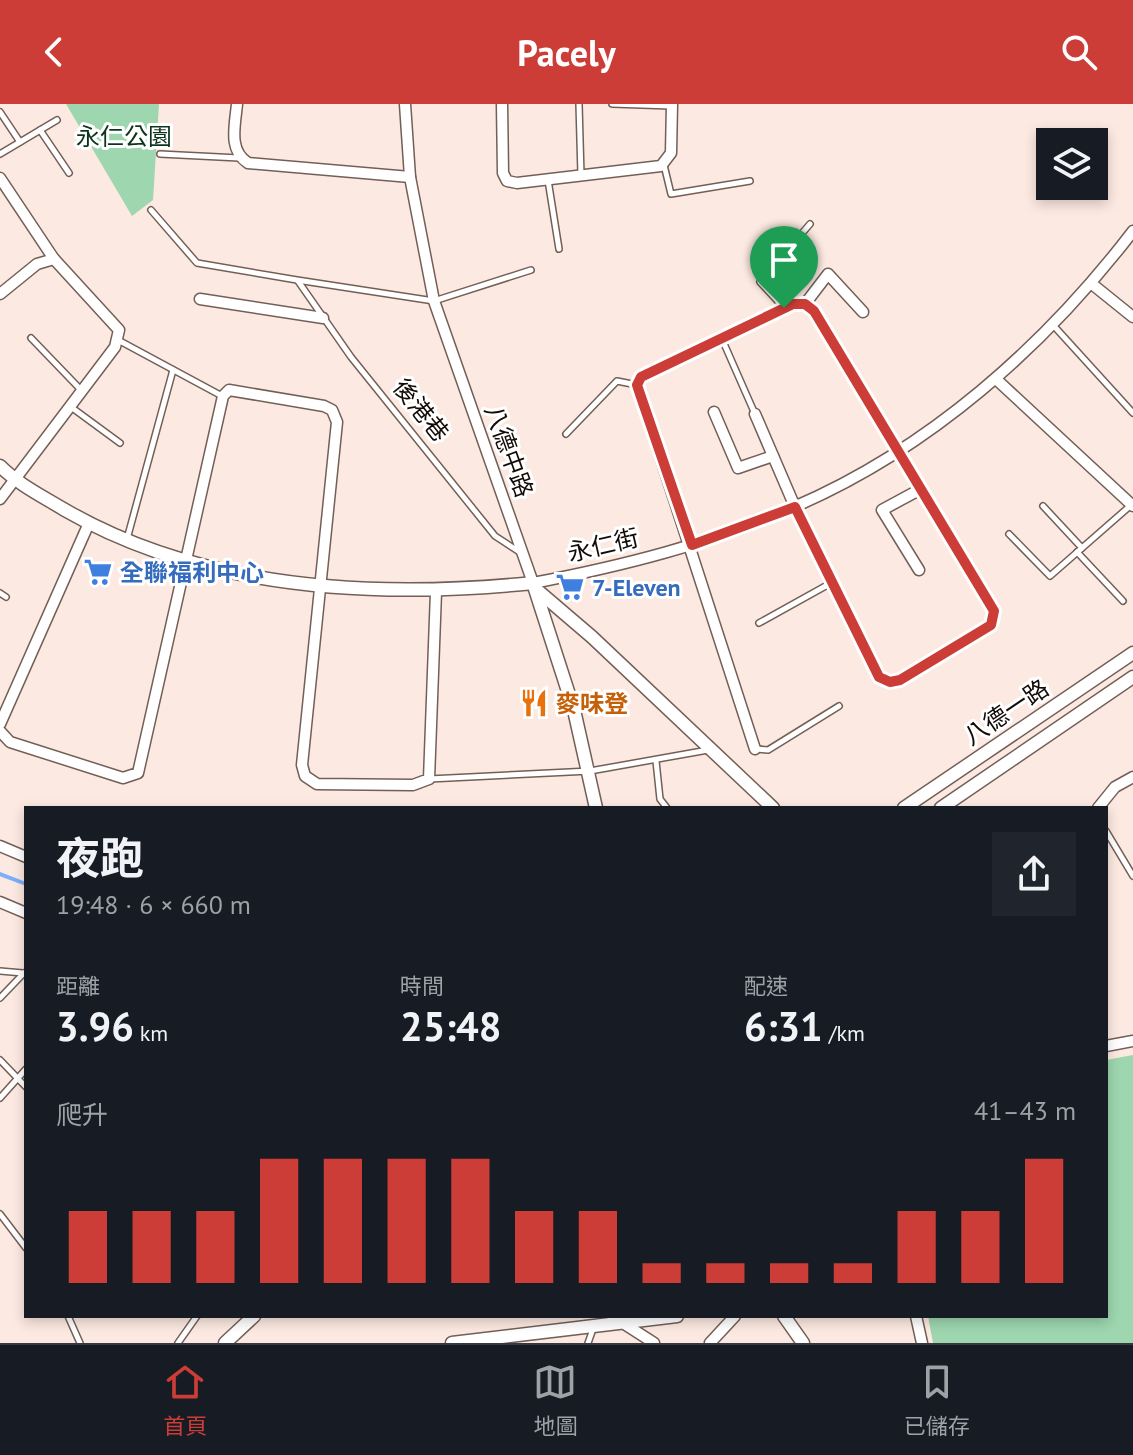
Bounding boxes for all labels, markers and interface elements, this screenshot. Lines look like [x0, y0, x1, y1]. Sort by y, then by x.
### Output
text: Pacely [517, 29, 616, 76]
icon: back [32, 30, 76, 74]
icon: search [1057, 30, 1101, 74]
park label: 永仁公園 [76, 121, 172, 152]
map controls [1036, 128, 1108, 200]
button: layers [1036, 128, 1108, 200]
pin [750, 226, 818, 308]
icon: arrive [762, 238, 806, 282]
street label: 後港巷 [386, 372, 456, 448]
street label: 八德中路 [478, 401, 540, 501]
street label: 永仁街 [564, 522, 642, 568]
supermarket icon: 全聯福利中心 [83, 557, 113, 587]
place label: 全聯福利中心 [120, 557, 264, 588]
supermarket icon: 7-Eleven [555, 572, 585, 602]
place label: 7-Eleven [592, 572, 681, 603]
street label: 八德一路 [958, 672, 1054, 752]
restaurant icon: 麥味登 [519, 688, 549, 718]
place label: 麥味登 [556, 688, 628, 719]
text: 夜跑 [56, 829, 144, 886]
button: share [992, 832, 1076, 916]
text: 19:48 · 6 × 660 m [56, 888, 251, 921]
text: 距離 [56, 972, 100, 1000]
text: 時間 [400, 972, 444, 1000]
text: 配速 [744, 972, 788, 1000]
text: 3.96 [56, 1000, 134, 1052]
text: 25:48 [400, 1000, 501, 1052]
text: 6:31 [744, 1000, 823, 1052]
text: km [134, 1019, 168, 1047]
text: /km [823, 1019, 865, 1047]
text: 41–43 m [974, 1094, 1076, 1127]
text: 爬升 [56, 1098, 108, 1131]
tab: 首頁 [163, 1360, 207, 1440]
tab: 地圖 [533, 1360, 578, 1440]
tab: 已儲存 [904, 1360, 970, 1440]

